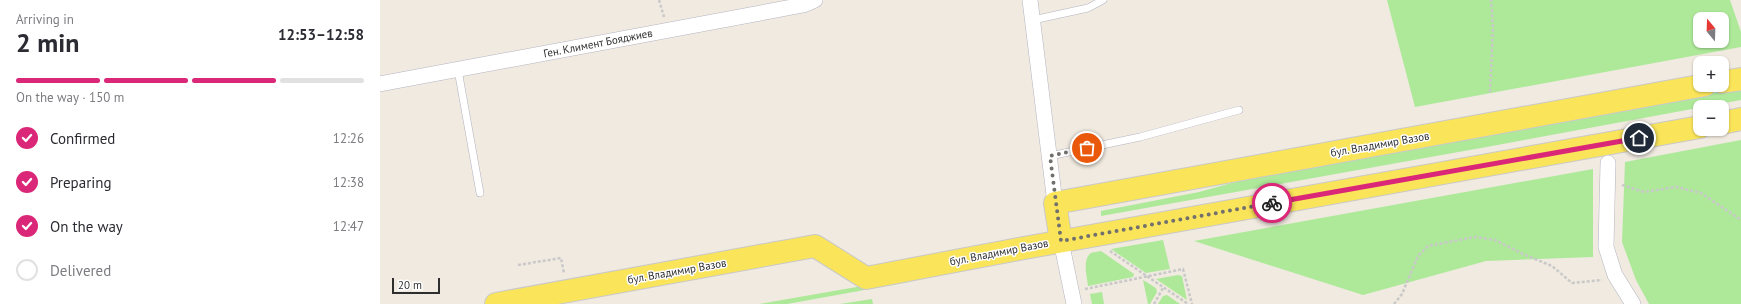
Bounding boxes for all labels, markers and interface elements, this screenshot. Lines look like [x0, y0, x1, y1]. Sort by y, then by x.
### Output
text: Arriving in [16, 11, 74, 28]
north arrow [1693, 12, 1729, 48]
map controls [1693, 12, 1729, 136]
text: 12:53–12:58 [278, 25, 364, 44]
text: 2 min [16, 26, 79, 59]
street label: Ген. Климент Бояджиев [542, 26, 654, 60]
button: + [1693, 56, 1729, 92]
text: On the way · 150 m [16, 89, 124, 106]
button: − [1693, 100, 1729, 136]
pin [1622, 121, 1656, 155]
icon: check [16, 127, 38, 149]
icon: home [1628, 127, 1650, 149]
street label: бул. Владимир Вазов [1329, 128, 1431, 160]
text: Confirmed [50, 129, 115, 148]
text: 12:26 [333, 130, 364, 147]
pin [1070, 131, 1104, 165]
icon: bag [1076, 137, 1098, 159]
icon: check [16, 171, 38, 193]
text: Preparing [50, 173, 112, 192]
text: 12:38 [333, 174, 364, 191]
courier [1252, 183, 1292, 223]
icon: bike [1261, 192, 1283, 214]
icon: check [16, 215, 38, 237]
text: On the way [50, 217, 123, 236]
text: 12:47 [333, 218, 364, 235]
street label: бул. Владимир Вазов [948, 236, 1050, 268]
street label: бул. Владимир Вазов [626, 255, 728, 287]
text: Delivered [50, 261, 111, 280]
scale bar [392, 276, 440, 295]
text: 20 m [398, 278, 422, 292]

